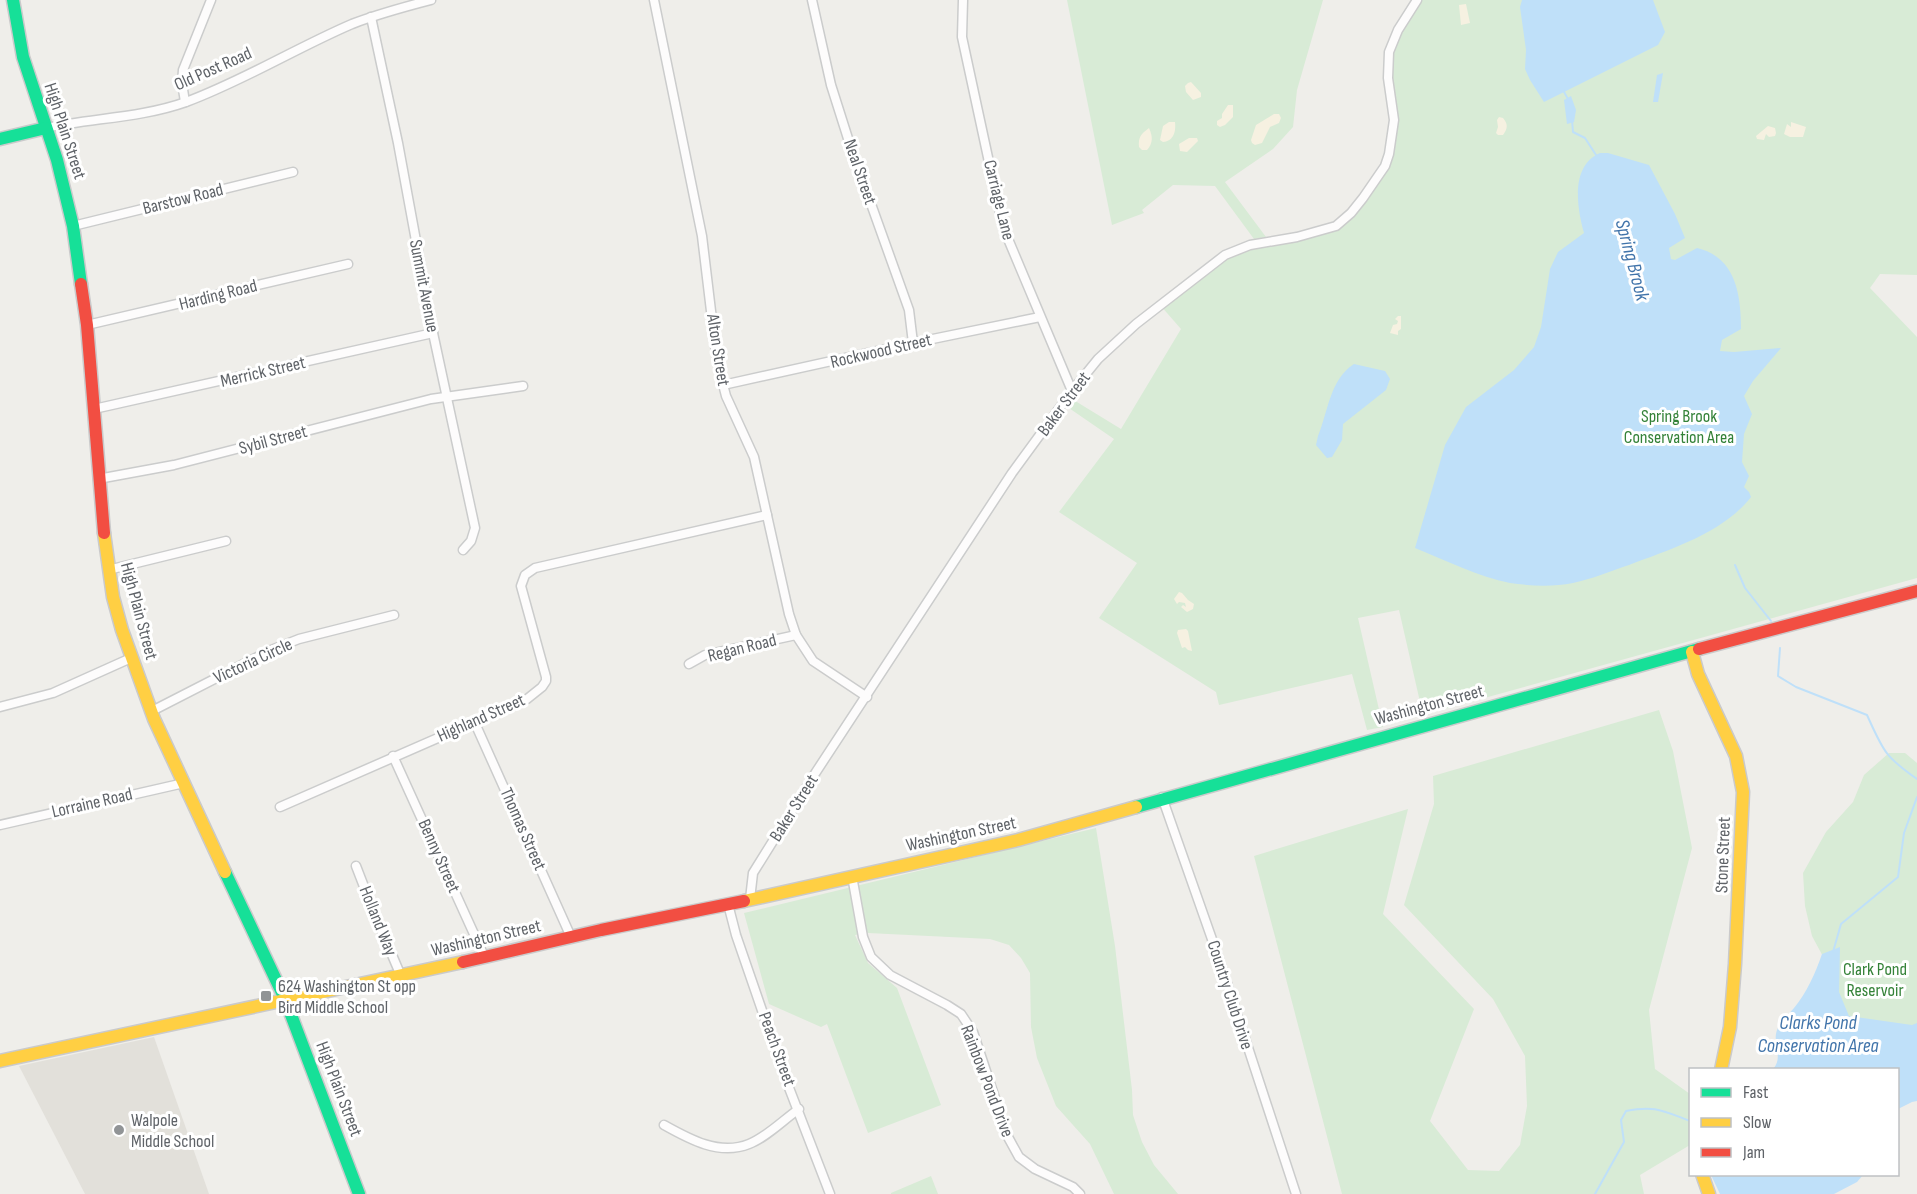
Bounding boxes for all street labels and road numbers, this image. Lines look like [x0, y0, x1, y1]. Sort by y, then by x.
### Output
street label: Old Post Road [171, 43, 255, 95]
street label: High Plain Street [40, 80, 91, 182]
street label: Neal Street [839, 137, 881, 208]
street label: Carriage Lane [979, 158, 1019, 242]
street label: Barstow Road [141, 179, 225, 219]
street label: Summit Avenue [405, 238, 443, 334]
street label: Harding Road [177, 275, 259, 315]
street label: Alton Street [702, 311, 734, 388]
street label: Rockwood Street [828, 329, 934, 373]
street label: Merrick Street [218, 352, 308, 392]
street label: Baker Street [1033, 367, 1095, 440]
street label: Sybil Street [237, 421, 310, 459]
street label: High Plain Street [116, 560, 162, 663]
street label: Regan Road [706, 629, 778, 667]
street label: Victoria Circle [210, 634, 296, 688]
street label: Washington Street [1372, 680, 1486, 730]
street label: Highland Street [434, 689, 529, 747]
street label: Baker Street [765, 770, 823, 845]
street label: Lorraine Road [50, 784, 134, 822]
street label: Thomas Street [495, 784, 551, 874]
street label: Washington Street [904, 812, 1018, 856]
street label: Benny Street [413, 816, 465, 897]
street label: Stone Street [1711, 816, 1735, 893]
street label: Holland Way [355, 883, 401, 959]
street label: Washington Street [429, 915, 543, 961]
street label: Country Club Drive [1202, 938, 1258, 1052]
street label: Peach Street [754, 1009, 800, 1089]
street label: Rainbow Pond Drive [956, 1022, 1018, 1140]
street label: High Plain Street [311, 1039, 367, 1140]

